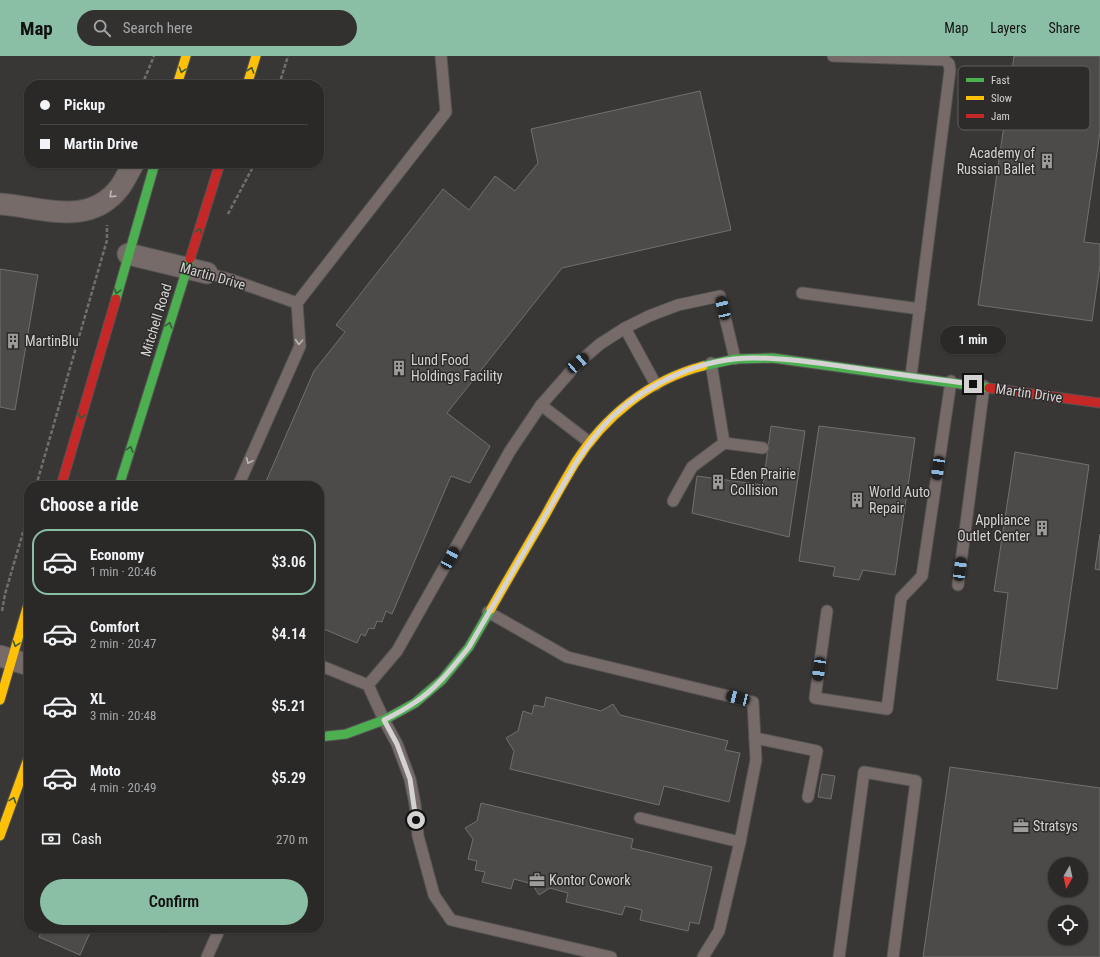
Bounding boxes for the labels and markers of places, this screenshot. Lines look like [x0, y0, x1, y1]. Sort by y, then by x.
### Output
place label: Academy of Russian Ballet [957, 145, 1036, 177]
building icon: Academy of Russian Ballet [1038, 152, 1056, 170]
building icon: MartinBlu [4, 332, 22, 350]
place label: MartinBlu [25, 333, 79, 349]
place label: Lund Food Holdings Facility [411, 352, 503, 384]
building icon: Lund Food Holdings Facility [390, 359, 408, 377]
place label: Eden Prairie Collision [730, 466, 796, 498]
building icon: Eden Prairie Collision [709, 473, 727, 491]
place label: World Auto Repair [869, 484, 930, 516]
building icon: World Auto Repair [848, 491, 866, 509]
place label: Appliance Outlet Center [957, 512, 1030, 544]
building icon: Appliance Outlet Center [1033, 519, 1051, 537]
office icon: Stratsys [1012, 817, 1030, 835]
place label: Stratsys [1033, 818, 1078, 834]
office icon: Kontor Cowork [528, 871, 546, 889]
place label: Kontor Cowork [549, 872, 631, 888]

